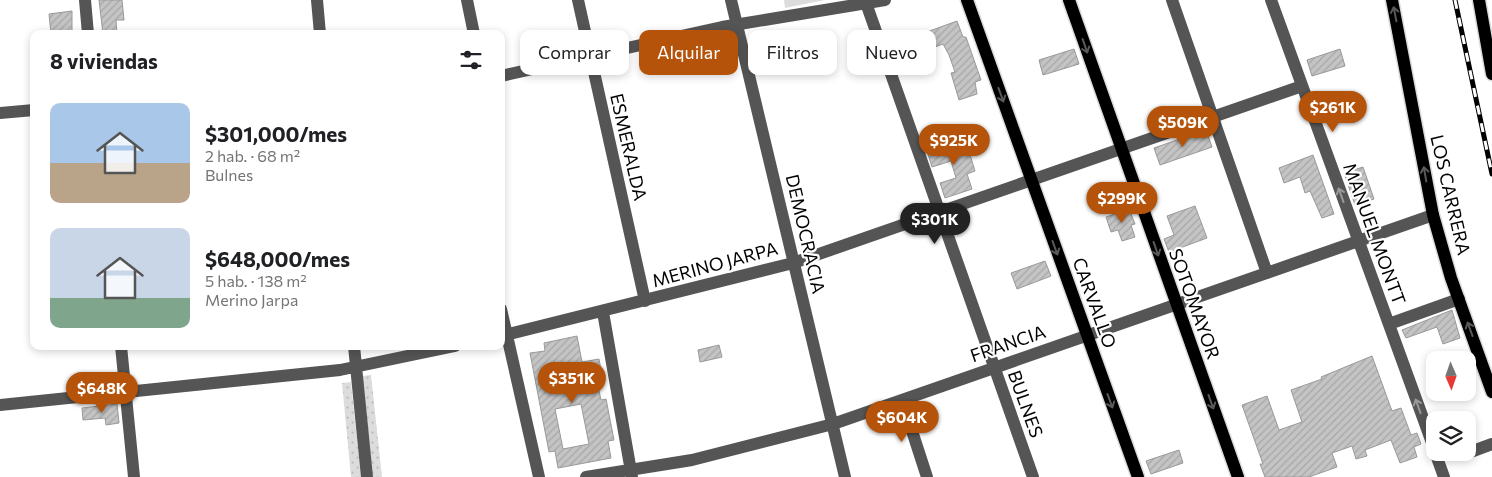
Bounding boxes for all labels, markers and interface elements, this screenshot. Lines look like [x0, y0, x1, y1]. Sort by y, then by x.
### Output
one-way arrow [1390, 6, 1399, 22]
chip: Comprar [520, 30, 629, 75]
chip: Alquilar [639, 30, 738, 75]
chip: Filtros [748, 30, 837, 75]
chip: Nuevo [847, 30, 936, 75]
one-way arrow [1081, 38, 1091, 54]
icon: filters [457, 46, 485, 74]
text: 8 viviendas [50, 48, 158, 73]
one-way arrow [997, 87, 1006, 103]
pin: $261K [1298, 90, 1368, 133]
street label: ESMERALDA [606, 91, 652, 202]
text: $261K [1310, 97, 1356, 116]
pin: $509K [1148, 106, 1218, 148]
text: $509K [1158, 112, 1208, 131]
text: $301,000/mes [205, 121, 347, 146]
icon: home [90, 123, 150, 183]
pin: $925K [919, 124, 989, 166]
text: $925K [930, 130, 978, 149]
street label: LOS CARRERA [1426, 133, 1475, 257]
text: 2 hab. · 68 m² [205, 146, 300, 165]
street label: MANUEL MONTT [1339, 160, 1411, 307]
text: Bulnes [205, 165, 253, 184]
one-way arrow [1419, 166, 1429, 182]
street label: DEMOCRACIA [782, 172, 830, 295]
pin: $299K [1087, 182, 1157, 224]
text: $299K [1097, 188, 1147, 207]
one-way arrow [1336, 188, 1345, 204]
pin: $301K [900, 202, 970, 245]
text: $301K [911, 209, 959, 228]
street label: MERINO JARPA [649, 237, 780, 291]
one-way arrow [1051, 240, 1060, 256]
one-way arrow [1152, 241, 1161, 256]
street label: SOTOMAYOR [1165, 245, 1225, 362]
text: $648,000/mes [205, 246, 350, 271]
icon: home [90, 248, 150, 308]
street label: CARVALLO [1068, 254, 1122, 351]
text: 5 hab. · 138 m² [205, 271, 307, 290]
text: Merino Jarpa [205, 290, 298, 309]
street label: FRANCIA [967, 320, 1048, 366]
one-way arrow [1465, 322, 1474, 338]
north arrow [1426, 351, 1476, 401]
map controls [1426, 351, 1476, 461]
pin: $351K [537, 362, 607, 404]
street label: BULNES [1004, 367, 1048, 440]
text: $351K [549, 368, 595, 387]
pin: $648K [67, 372, 137, 414]
text: $648K [77, 378, 127, 397]
one-way arrow [1106, 393, 1115, 409]
one-way arrow [1207, 394, 1216, 409]
one-way arrow [1413, 398, 1422, 414]
pin: $604K [867, 400, 937, 443]
text: $604K [877, 407, 927, 426]
button: layers [1426, 411, 1476, 461]

